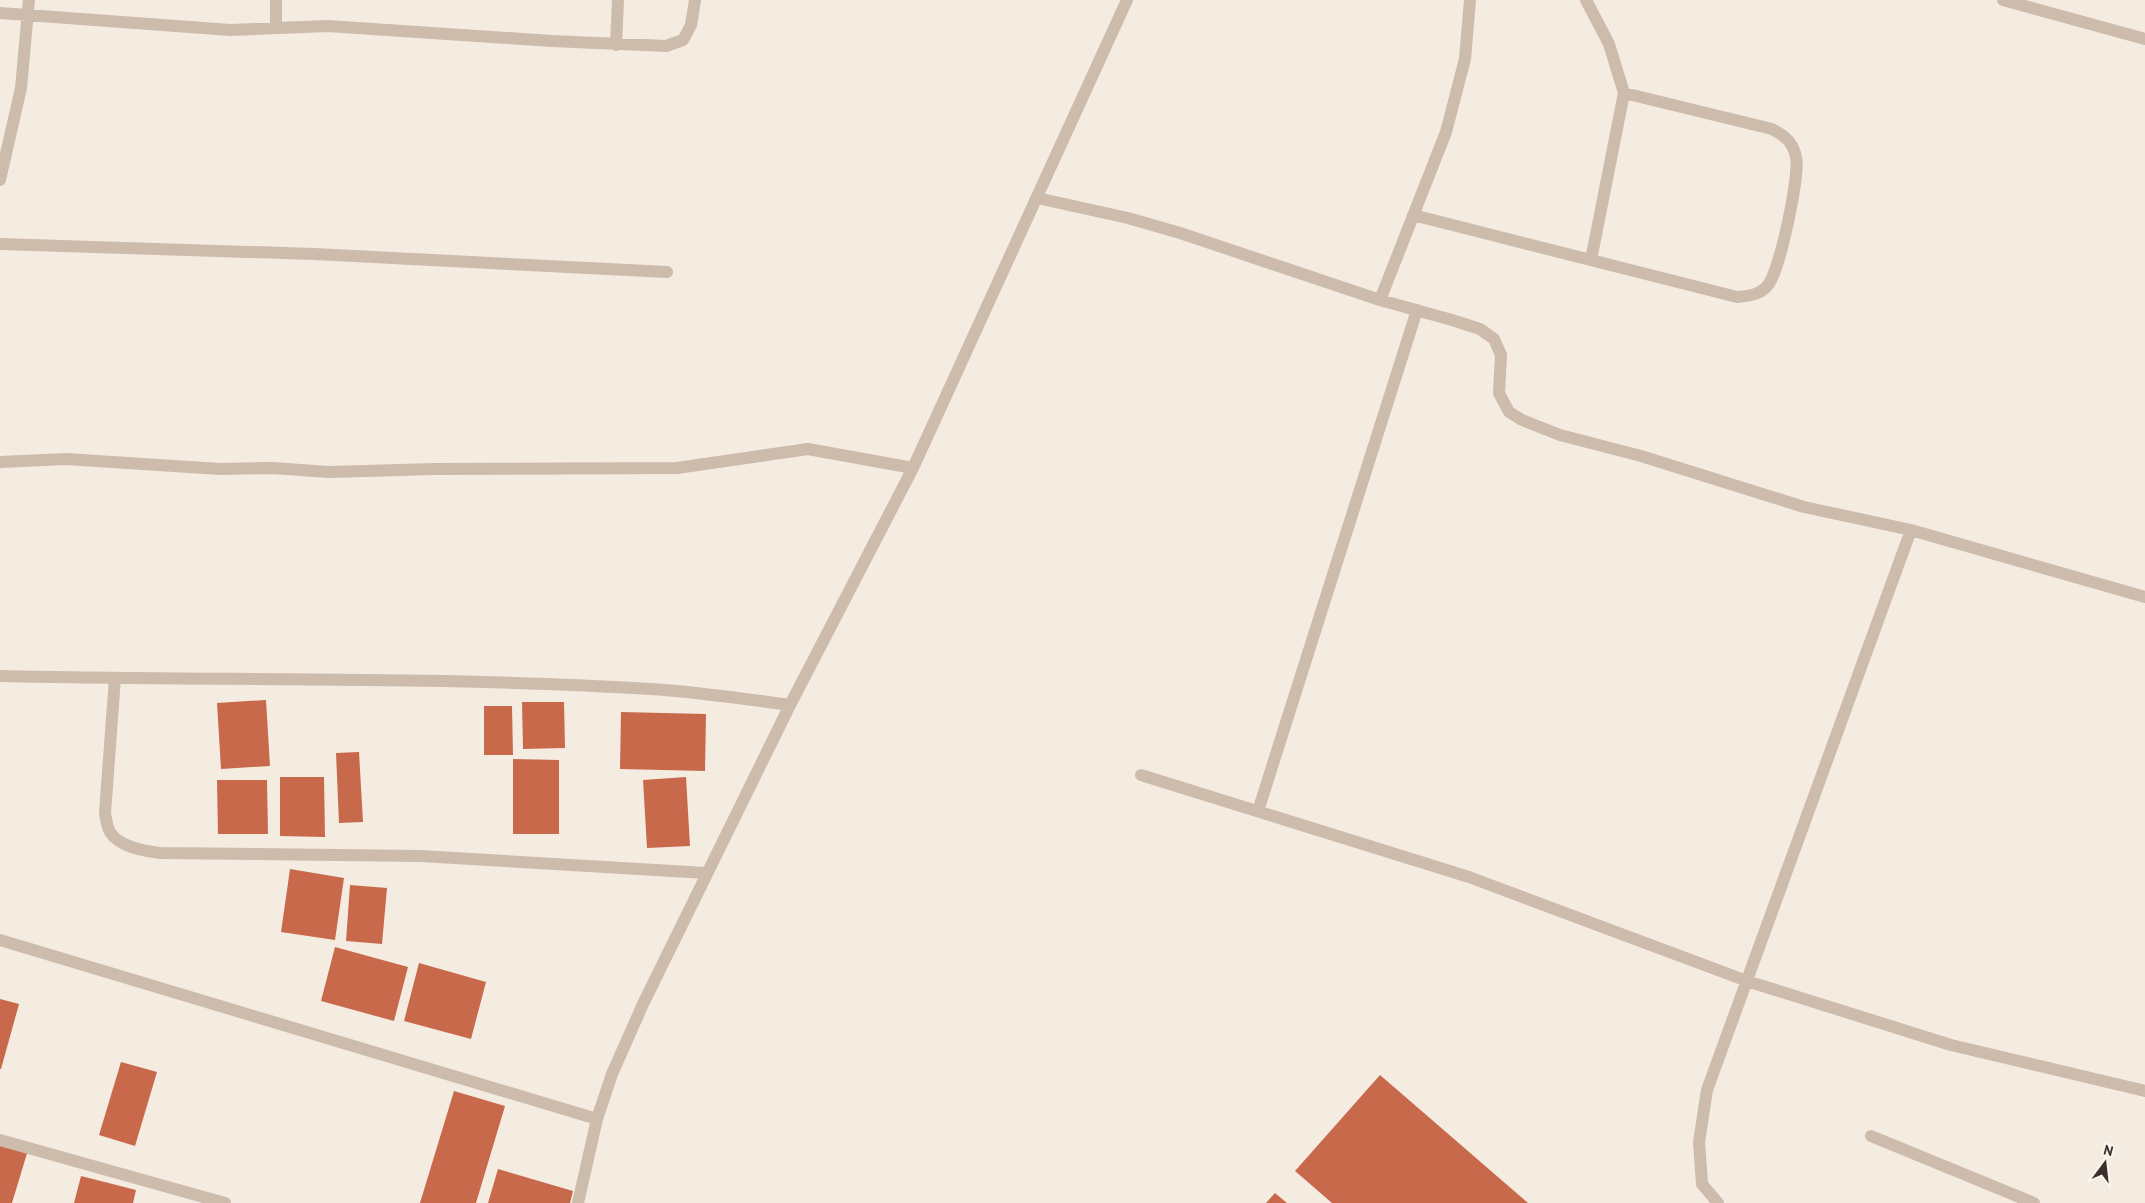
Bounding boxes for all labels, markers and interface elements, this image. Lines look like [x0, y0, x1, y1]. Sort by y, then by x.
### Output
north arrow [2080, 1138, 2130, 1188]
text: N [2102, 1141, 2115, 1160]

